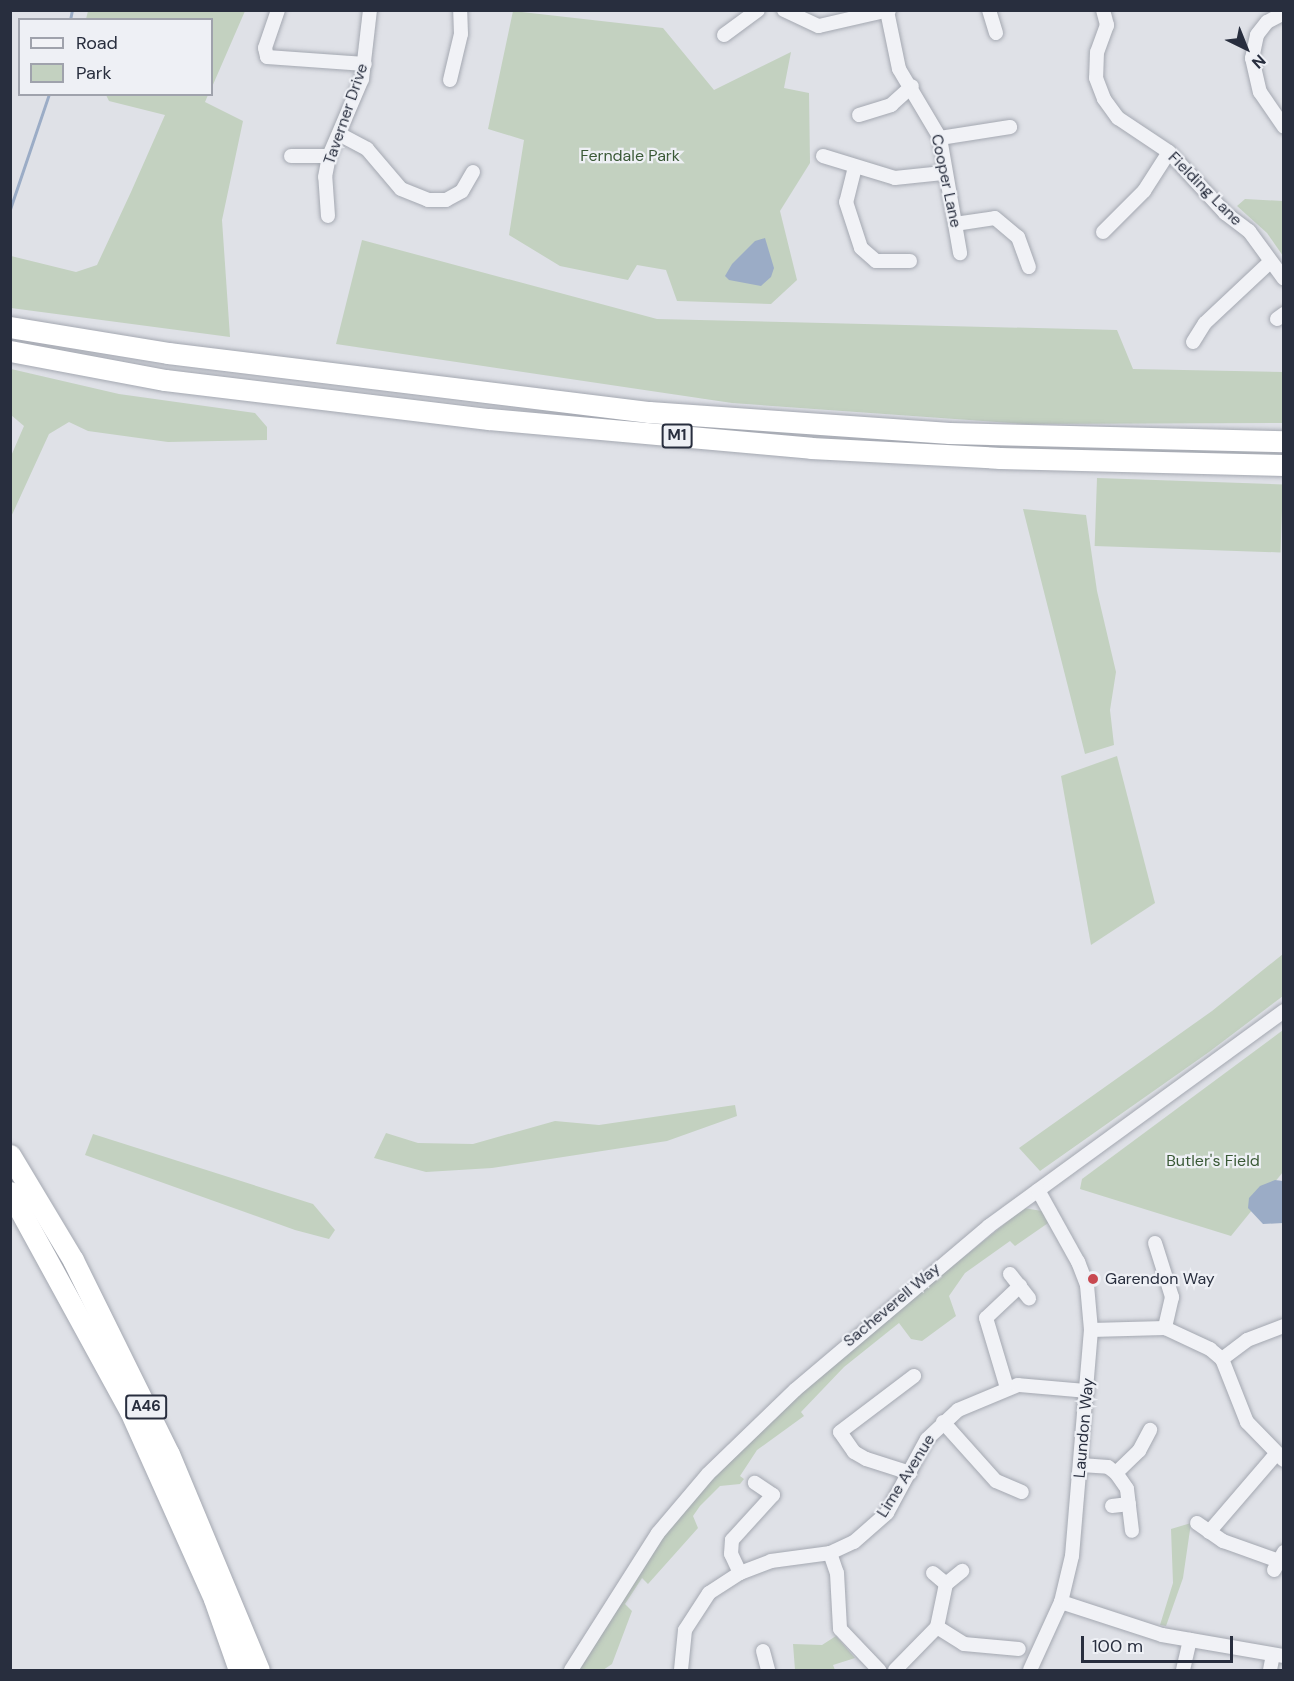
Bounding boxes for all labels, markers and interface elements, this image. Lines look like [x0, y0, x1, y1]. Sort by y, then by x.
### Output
legend [18, 18, 213, 96]
north arrow [1216, 18, 1276, 78]
text: Road [76, 31, 118, 55]
text: N [1247, 50, 1270, 73]
text: Park [76, 61, 112, 85]
street label: Taverner Drive [320, 61, 372, 167]
street label: Cooper Lane [927, 132, 965, 230]
park label: Ferndale Park [580, 146, 680, 166]
street label: Fielding Lane [1164, 148, 1246, 230]
road number: M1 [660, 424, 694, 448]
park label: Butler's Field [1166, 1151, 1260, 1171]
street label: Sacheverell Way [840, 1259, 944, 1351]
place label: Garendon Way [1105, 1269, 1215, 1289]
marker: Garendon Way [1086, 1272, 1100, 1286]
street label: Laundon Way [1070, 1377, 1098, 1479]
road number: A46 [125, 1395, 167, 1419]
street label: Lime Avenue [873, 1431, 939, 1521]
scale bar [1084, 1624, 1236, 1662]
text: 100 m [1092, 1634, 1143, 1658]

